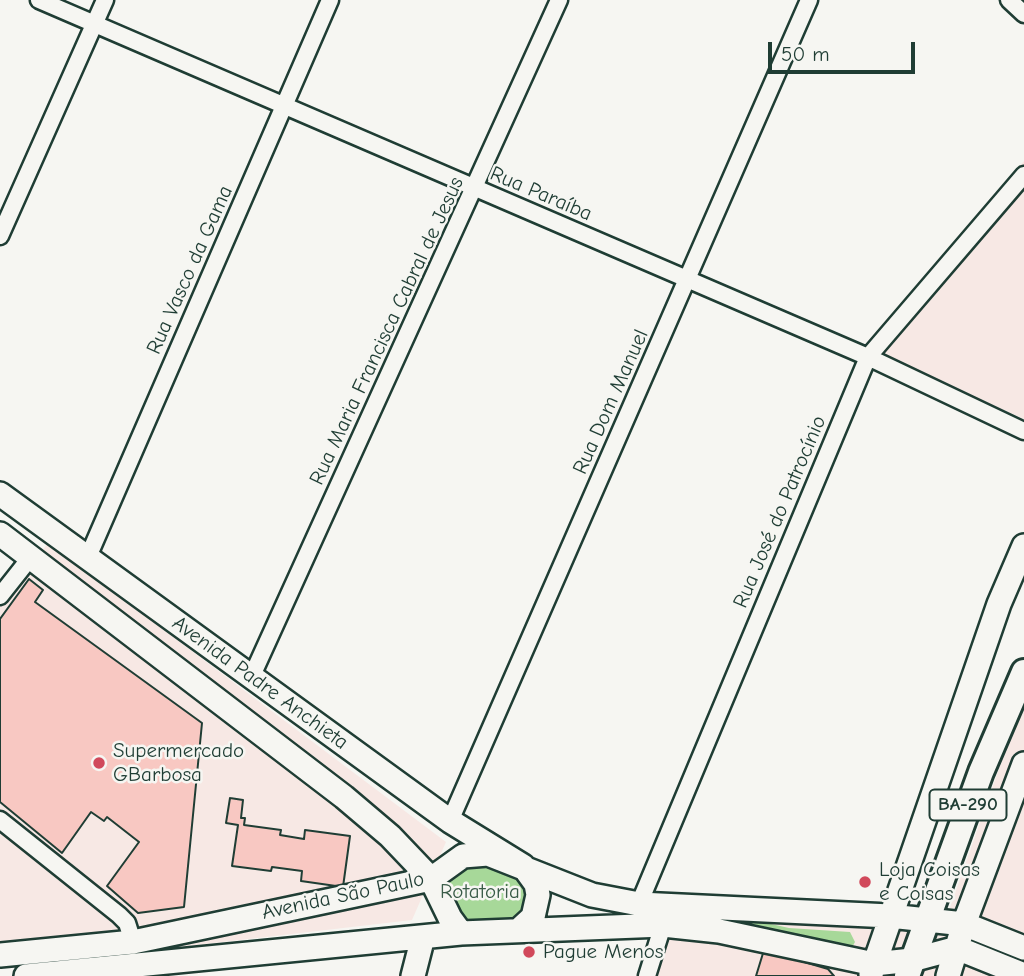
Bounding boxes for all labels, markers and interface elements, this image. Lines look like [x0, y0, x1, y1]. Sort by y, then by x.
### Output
scale bar [772, 28, 919, 72]
text: 50 m [781, 42, 830, 66]
street label: Rua Paraíba [486, 161, 596, 227]
street label: Rua Maria Francisca Cabral de Jesus [304, 173, 470, 489]
street label: Rua Vasco da Gama [141, 182, 239, 358]
street label: Rua Dom Manuel [568, 326, 654, 478]
street label: Rua José do Patrocínio [728, 412, 832, 612]
street label: Avenida Padre Anchieta [167, 611, 353, 755]
place label: Supermercado GBarbosa [113, 738, 244, 788]
marker: Supermercado GBarbosa [91, 755, 107, 771]
road number: BA-290 [930, 790, 1006, 820]
place label: Loja Coisas e Coisas [879, 857, 980, 907]
street label: Avenida São Paulo [260, 867, 426, 925]
marker: Loja Coisas e Coisas [857, 874, 873, 890]
park label: Rotatoria [440, 879, 520, 905]
place label: Pague Menos [543, 939, 664, 965]
marker: Pague Menos [521, 944, 537, 960]

